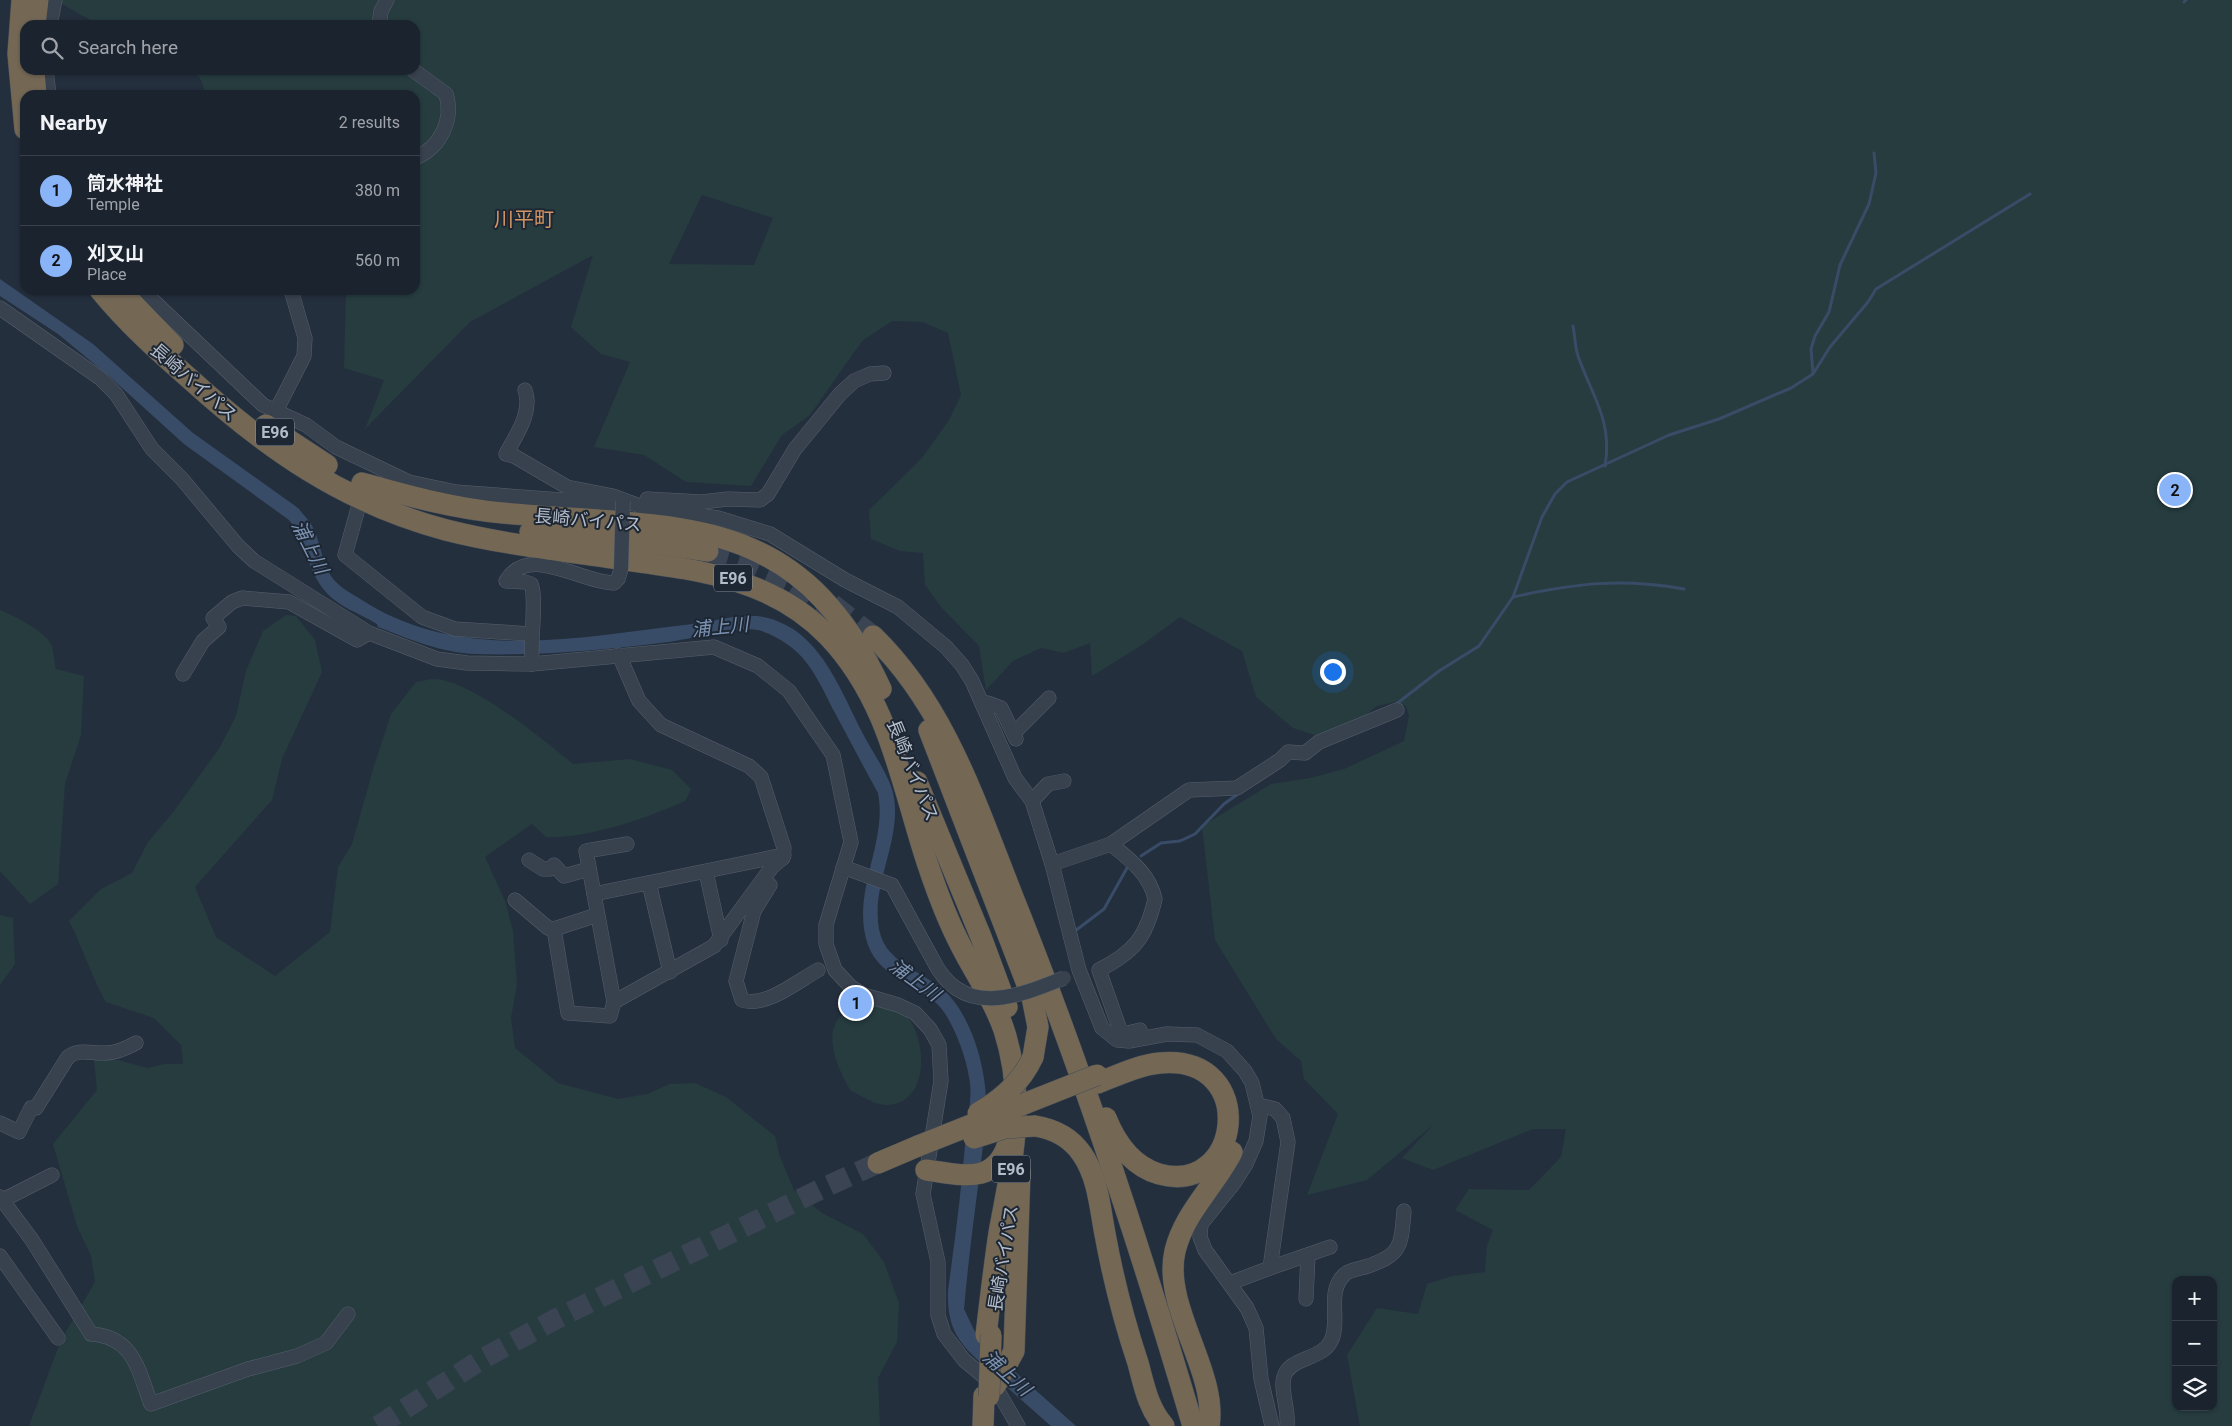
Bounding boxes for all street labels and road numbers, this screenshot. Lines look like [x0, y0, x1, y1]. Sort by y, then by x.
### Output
street label: 長崎バイパス [146, 339, 242, 425]
road number: E96 [256, 418, 294, 446]
street label: 長崎バイパス [533, 505, 643, 535]
road number: E96 [714, 564, 752, 592]
street label: 長崎バイパス [883, 716, 943, 824]
road number: E96 [992, 1156, 1030, 1182]
street label: 長崎バイパス [984, 1203, 1022, 1313]

